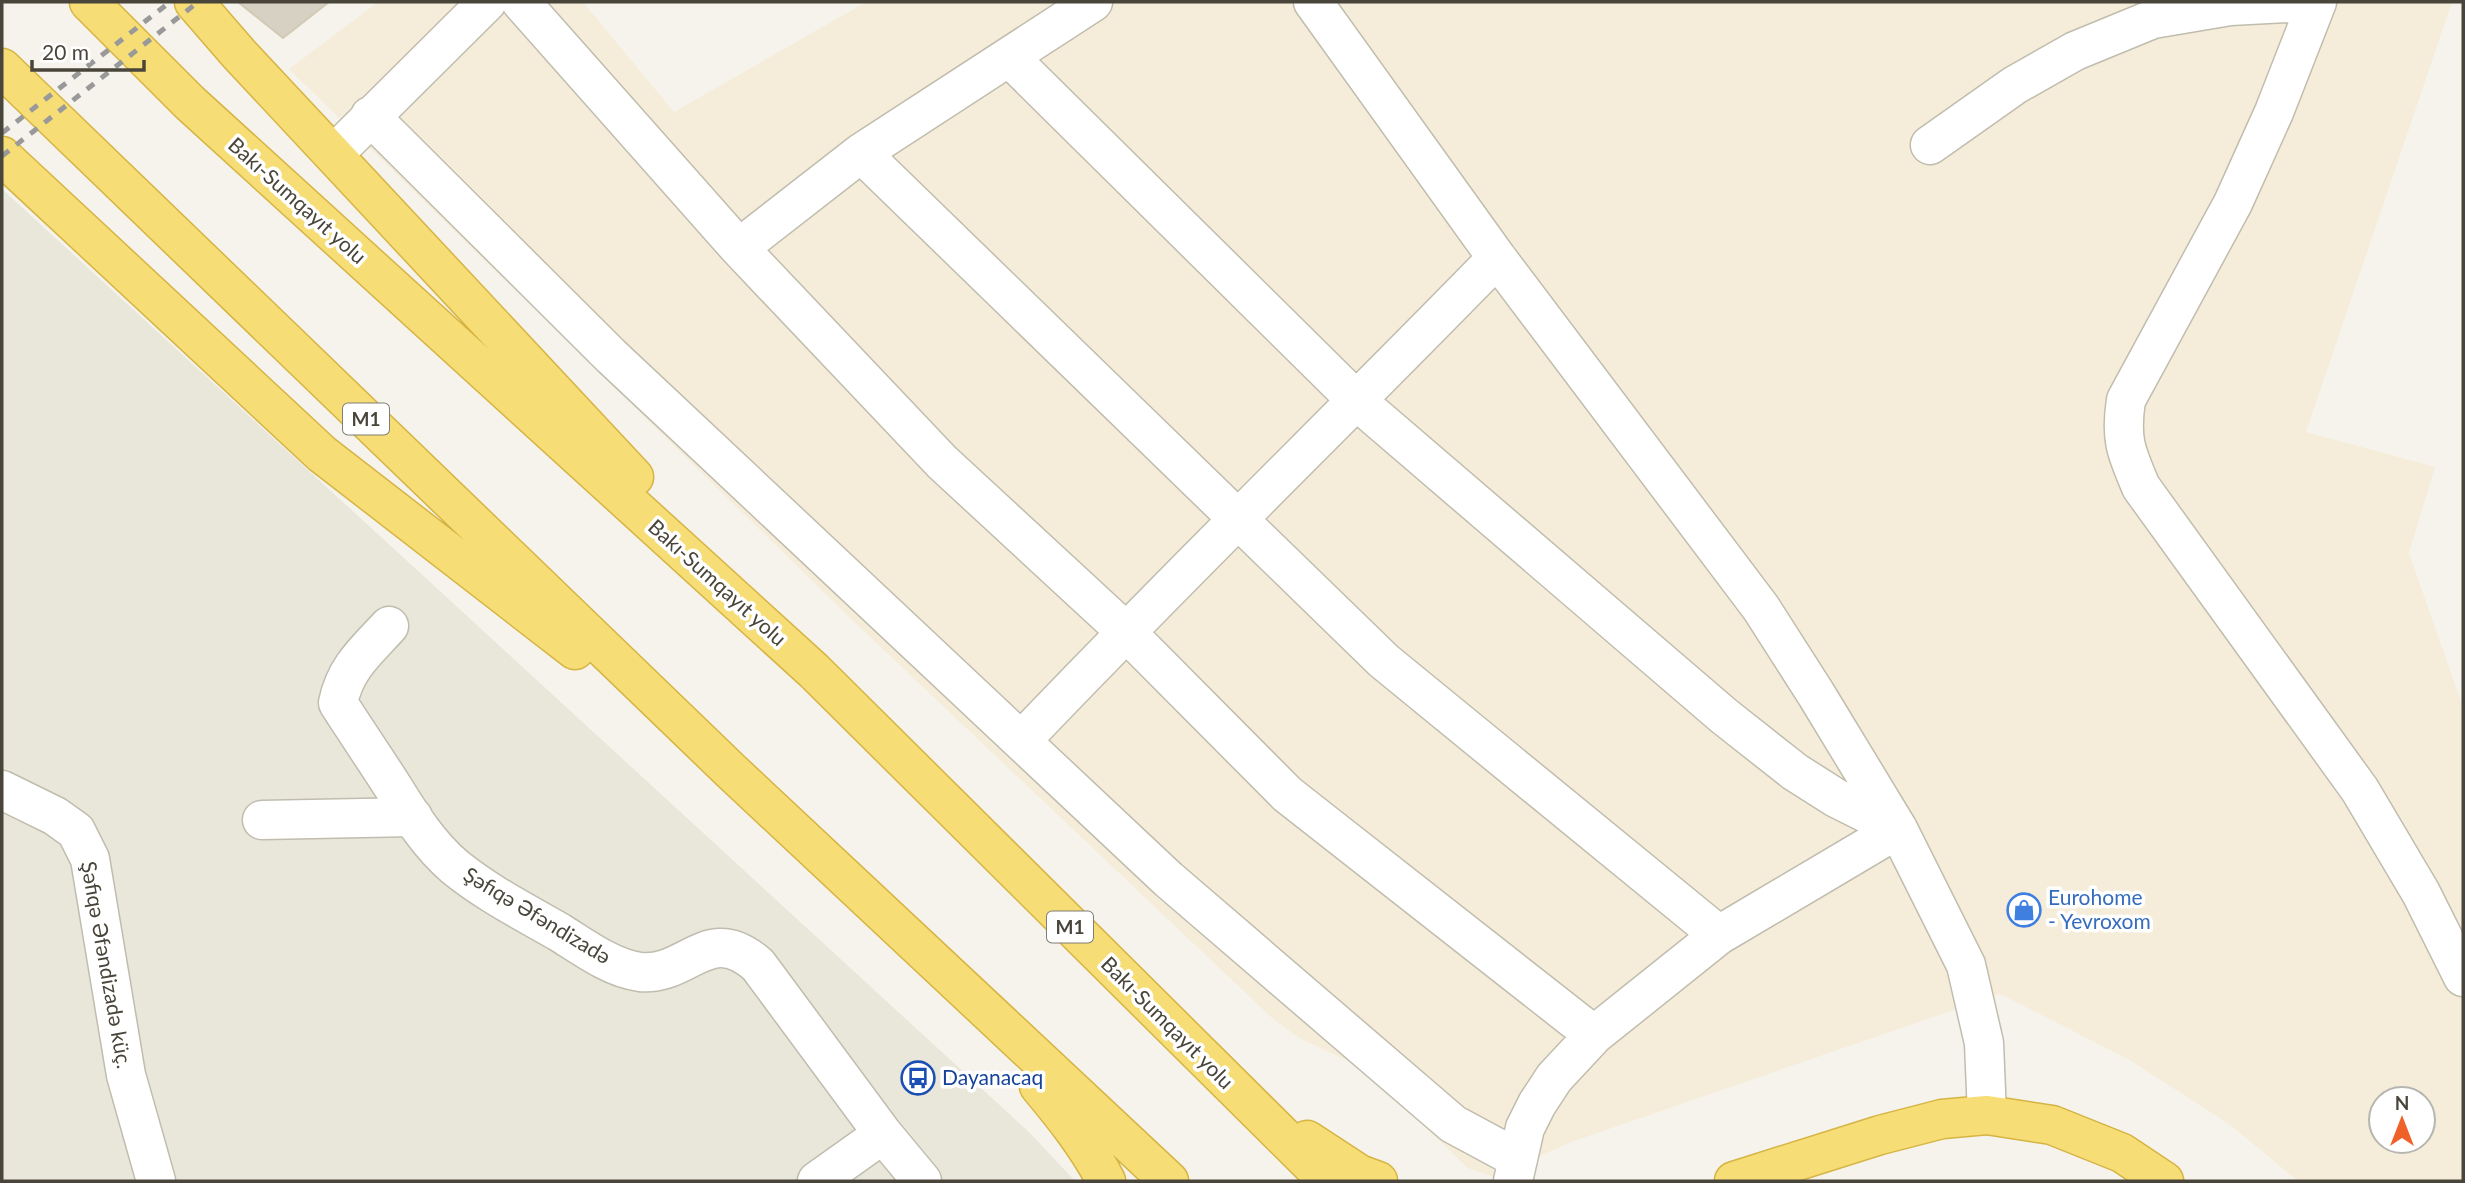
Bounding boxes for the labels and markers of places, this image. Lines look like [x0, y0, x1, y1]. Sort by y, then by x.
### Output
place label: Eurohome - Yevroxom [2048, 884, 2151, 933]
shop icon: Eurohome - Yevroxom [2005, 891, 2043, 929]
bus stop icon: Dayanacaq [899, 1059, 937, 1097]
place label: Dayanacaq [942, 1064, 1043, 1089]

